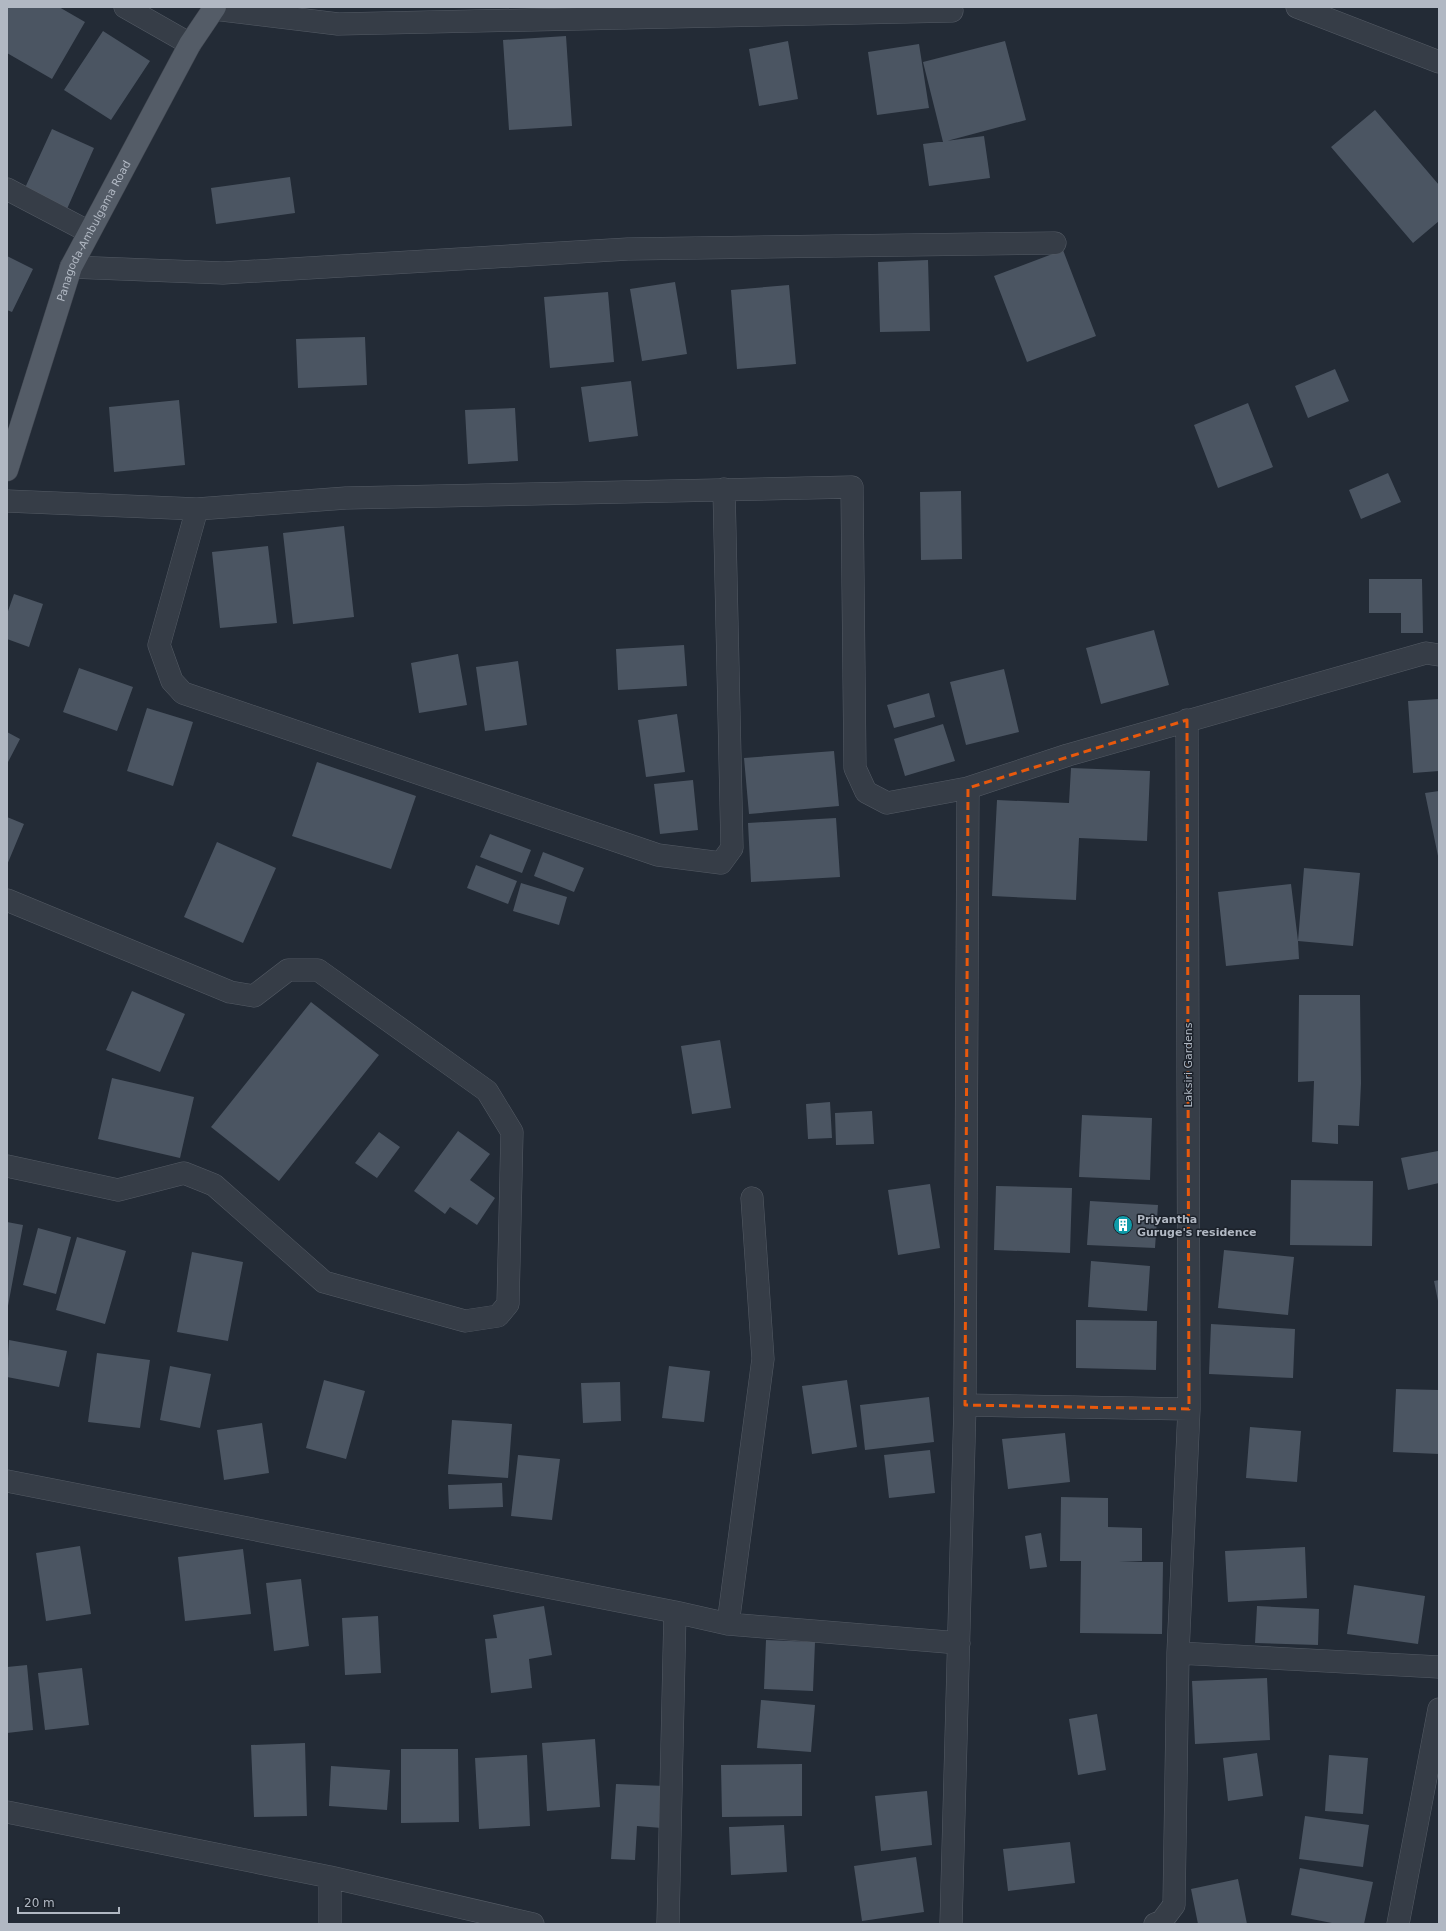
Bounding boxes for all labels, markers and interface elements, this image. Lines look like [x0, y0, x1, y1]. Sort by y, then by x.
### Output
street label: Panagoda-Ambulgama Road [54, 158, 133, 303]
street label: Laksiri Gardens [1182, 1022, 1195, 1108]
place label: Priyantha Guruge's residence [1137, 1213, 1257, 1239]
building icon: Priyantha Guruge's residence [1112, 1214, 1134, 1236]
scale bar [18, 1889, 119, 1915]
text: 20 m [24, 1896, 55, 1910]

